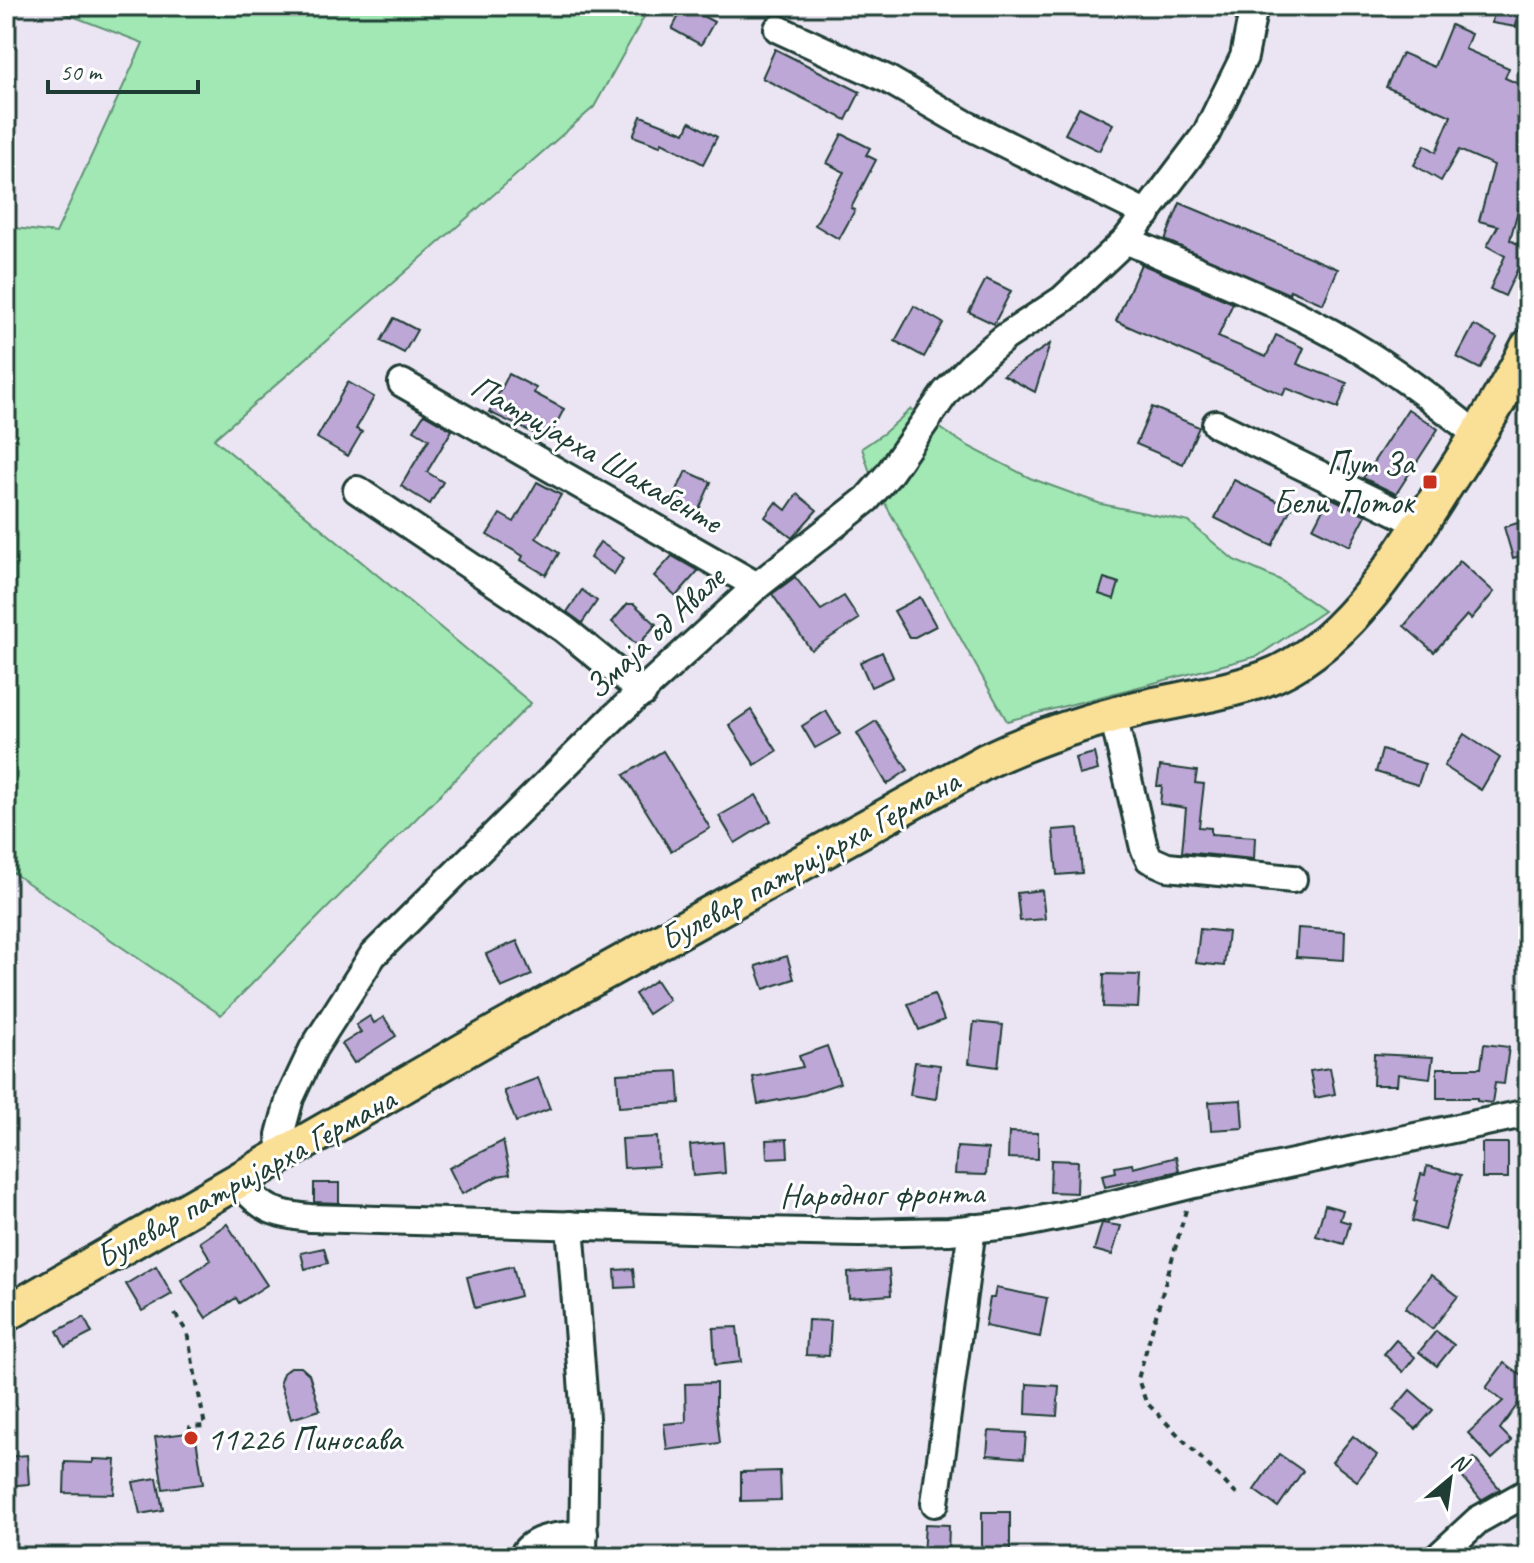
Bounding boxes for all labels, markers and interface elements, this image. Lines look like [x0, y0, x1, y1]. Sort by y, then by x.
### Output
scale bar [48, 44, 198, 94]
text: 50 m [60, 57, 103, 87]
street label: Патријарха Шакабенте [464, 364, 732, 544]
place label: Пут За Бели Поток [1273, 441, 1417, 523]
marker: Пут За Бели Поток [1421, 473, 1439, 491]
street label: Змаја од Авале [575, 555, 736, 708]
street label: Булевар патријарха Германа [652, 758, 969, 960]
street label: Булевар патријарха Германа [88, 1076, 405, 1278]
street label: Народног фронта [779, 1170, 987, 1217]
place label: 11226 Пиносава [207, 1417, 404, 1460]
marker: 11226 Пиносава [182, 1429, 200, 1447]
north arrow [1410, 1439, 1490, 1519]
text: N [1446, 1447, 1475, 1480]

